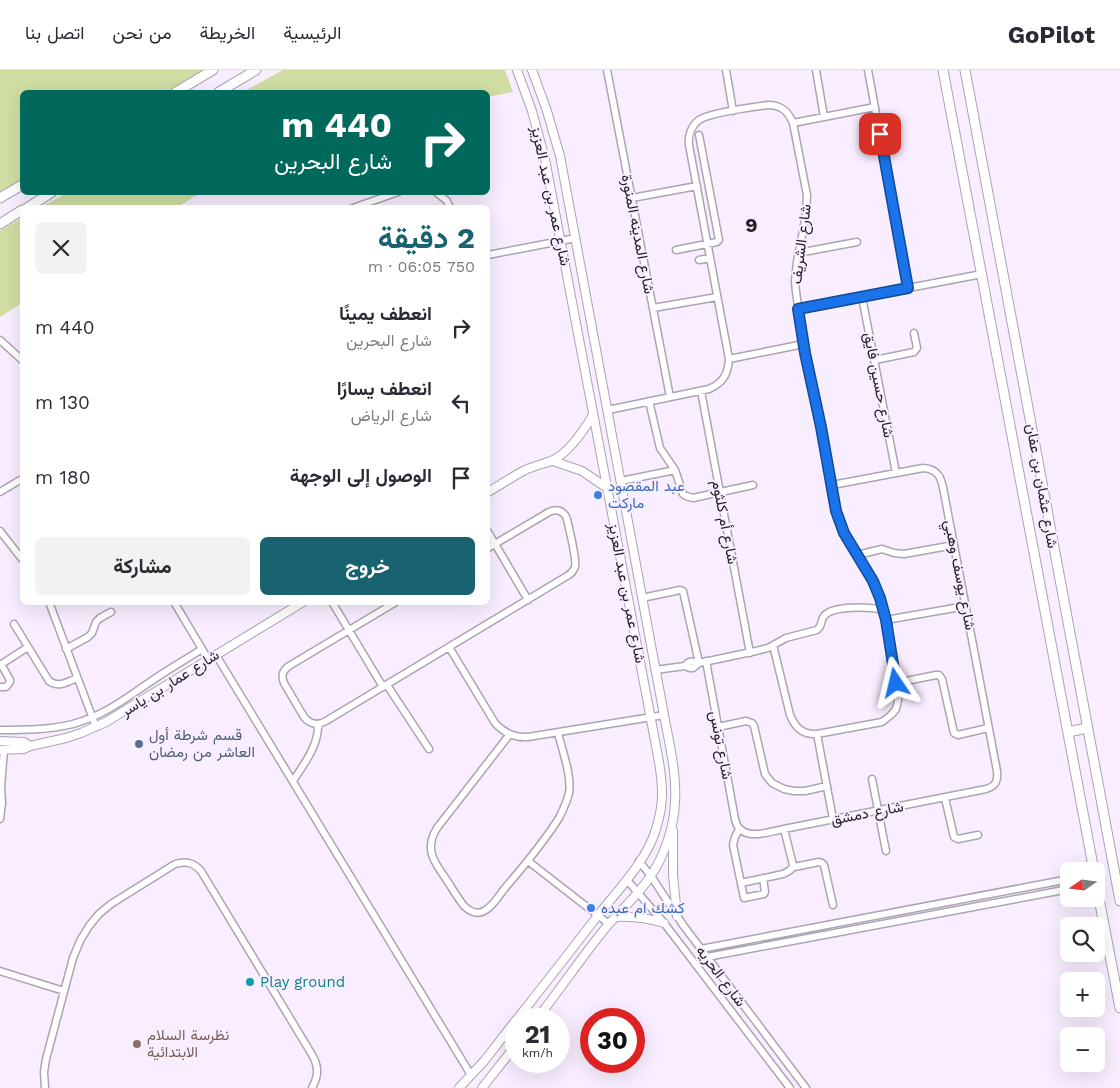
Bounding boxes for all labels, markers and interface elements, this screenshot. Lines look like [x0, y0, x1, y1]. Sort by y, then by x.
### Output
text: GoPilot [1008, 21, 1095, 49]
text: اتصل بنا [25, 22, 84, 43]
text: من نحن [112, 22, 172, 43]
text: الخريطة [200, 22, 255, 43]
text: الرئيسية [283, 22, 341, 43]
text: 440 m [281, 104, 392, 146]
icon: right [410, 110, 475, 175]
pin [859, 113, 901, 155]
icon: arrive [866, 120, 894, 148]
street label: شارع عمر بن عبد العزيز [525, 124, 575, 268]
text: شارع البحرين [274, 149, 392, 174]
street label: شارع المدينه المنورة [616, 173, 658, 296]
street label: شارع الشريف [787, 203, 817, 285]
district label: 9 [745, 213, 759, 237]
text: 2 دقيقة [378, 220, 475, 255]
button: close [35, 222, 87, 274]
text: 750 m · 06:05 [368, 257, 475, 276]
text: انعطف يمينًا [339, 302, 432, 325]
icon: right [447, 314, 475, 342]
text: 440 m [35, 316, 95, 339]
text: شارع البحرين [346, 331, 432, 350]
street label: شارع حسين فايق [858, 331, 898, 440]
text: انعطف يسارًا [337, 377, 432, 400]
icon: left [447, 389, 475, 417]
text: 130 m [35, 391, 90, 414]
text: شارع الرياض [351, 406, 432, 425]
street label: شارع عثمان بن عفان [1020, 422, 1062, 550]
text: الوصول إلى الوجهة [290, 464, 432, 487]
icon: arrive [447, 464, 475, 492]
text: 180 m [35, 466, 91, 489]
place label: عبد المقصود ماركت [608, 477, 685, 512]
street label: شارع أم كلثوم [706, 478, 742, 566]
marker: عبد المقصود ماركت [592, 489, 604, 501]
street label: شارع يوسف وهبي [937, 518, 980, 632]
street label: شارع عمر بن عبد العزيز [602, 520, 649, 665]
button: مشاركة [35, 537, 250, 595]
button: خروج [260, 537, 475, 595]
street label: شارع عمار بن ياسر [117, 645, 224, 723]
position arrow [869, 656, 921, 708]
street label: شارع تونس [704, 709, 736, 781]
place label: قسم شرطة أول العاشر من رمضان [149, 726, 255, 762]
marker: قسم شرطة أول العاشر من رمضان [133, 738, 145, 750]
street label: شارع دمشق [829, 797, 905, 831]
north arrow [1060, 862, 1105, 908]
map controls [1060, 862, 1105, 1072]
place label: كشك ام عبده [601, 899, 685, 918]
marker: كشك ام عبده [585, 902, 597, 914]
button: search [1060, 917, 1105, 962]
street label: شارع الحريه [691, 942, 750, 1011]
button: + [1060, 972, 1105, 1017]
place label: Play ground [260, 973, 345, 991]
marker: Play ground [244, 976, 256, 988]
speed limit sign: 30 [580, 1008, 645, 1073]
text: 21 [525, 1020, 550, 1049]
place label: نظرسة السلام الابتدائية [147, 1026, 229, 1061]
button: − [1060, 1027, 1105, 1072]
marker: نظرسة السلام الابتدائية [131, 1038, 143, 1050]
text: km/h [522, 1046, 553, 1060]

